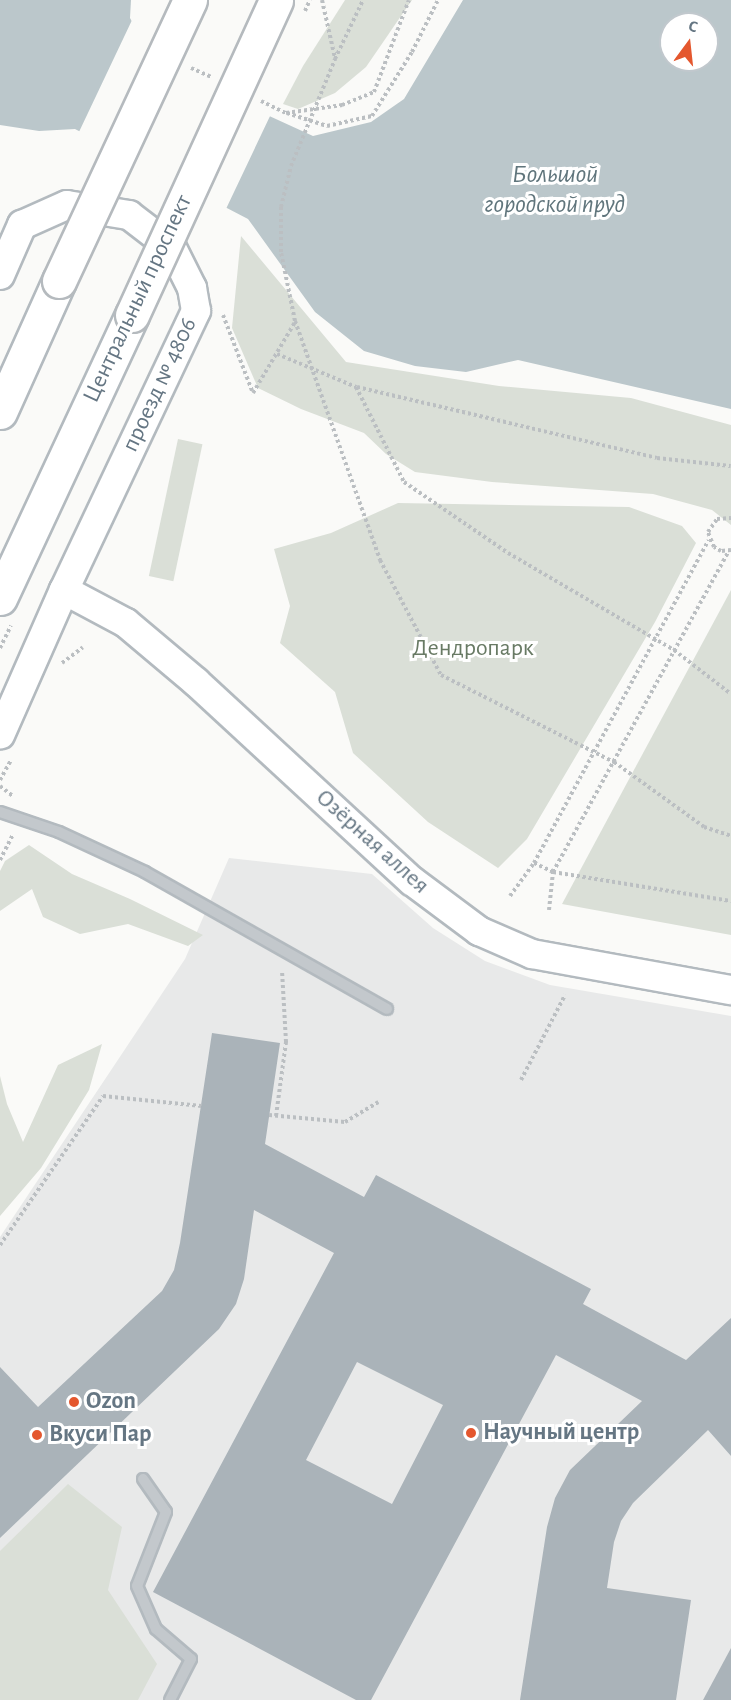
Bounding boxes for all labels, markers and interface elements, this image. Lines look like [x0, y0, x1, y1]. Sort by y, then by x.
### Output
north arrow [659, 12, 719, 72]
text: С [687, 18, 699, 35]
water label: Большой городской пруд [485, 159, 625, 220]
street label: Центральный проспект [77, 191, 199, 407]
street label: проезд № 4806 [116, 313, 204, 457]
park label: Дендропарк [412, 635, 534, 663]
street label: Озёрная аллея [309, 784, 435, 900]
place label: Ozon [86, 1388, 136, 1416]
marker: Ozon [67, 1395, 81, 1409]
place label: Научный центр [483, 1419, 639, 1447]
place label: Вкуси Пар [49, 1421, 152, 1449]
marker: Научный центр [464, 1426, 478, 1440]
marker: Вкуси Пар [30, 1428, 44, 1442]

